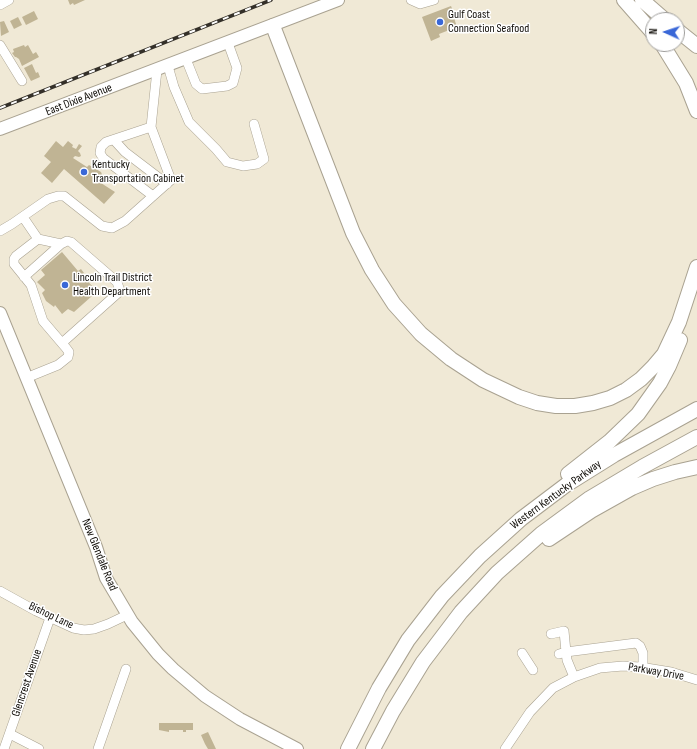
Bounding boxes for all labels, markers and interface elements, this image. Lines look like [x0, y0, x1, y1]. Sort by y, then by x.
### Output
place label: Gulf Coast Connection Seafood [448, 8, 529, 36]
north arrow [645, 12, 685, 52]
marker: Gulf Coast Connection Seafood [435, 17, 445, 27]
text: N [647, 28, 660, 35]
street label: East Dixie Avenue [44, 81, 114, 119]
place label: Kentucky Transportation Cabinet [92, 158, 184, 186]
marker: Kentucky Transportation Cabinet [79, 167, 89, 177]
place label: Lincoln Trail District Health Department [73, 271, 152, 299]
marker: Lincoln Trail District Health Department [60, 280, 70, 290]
street label: Western Kentucky Parkway [508, 457, 604, 533]
street label: New Glendale Road [78, 517, 120, 593]
street label: Bishop Lane [26, 599, 76, 633]
street label: Glencrest Avenue [9, 647, 45, 719]
street label: Parkway Drive [627, 660, 685, 684]

